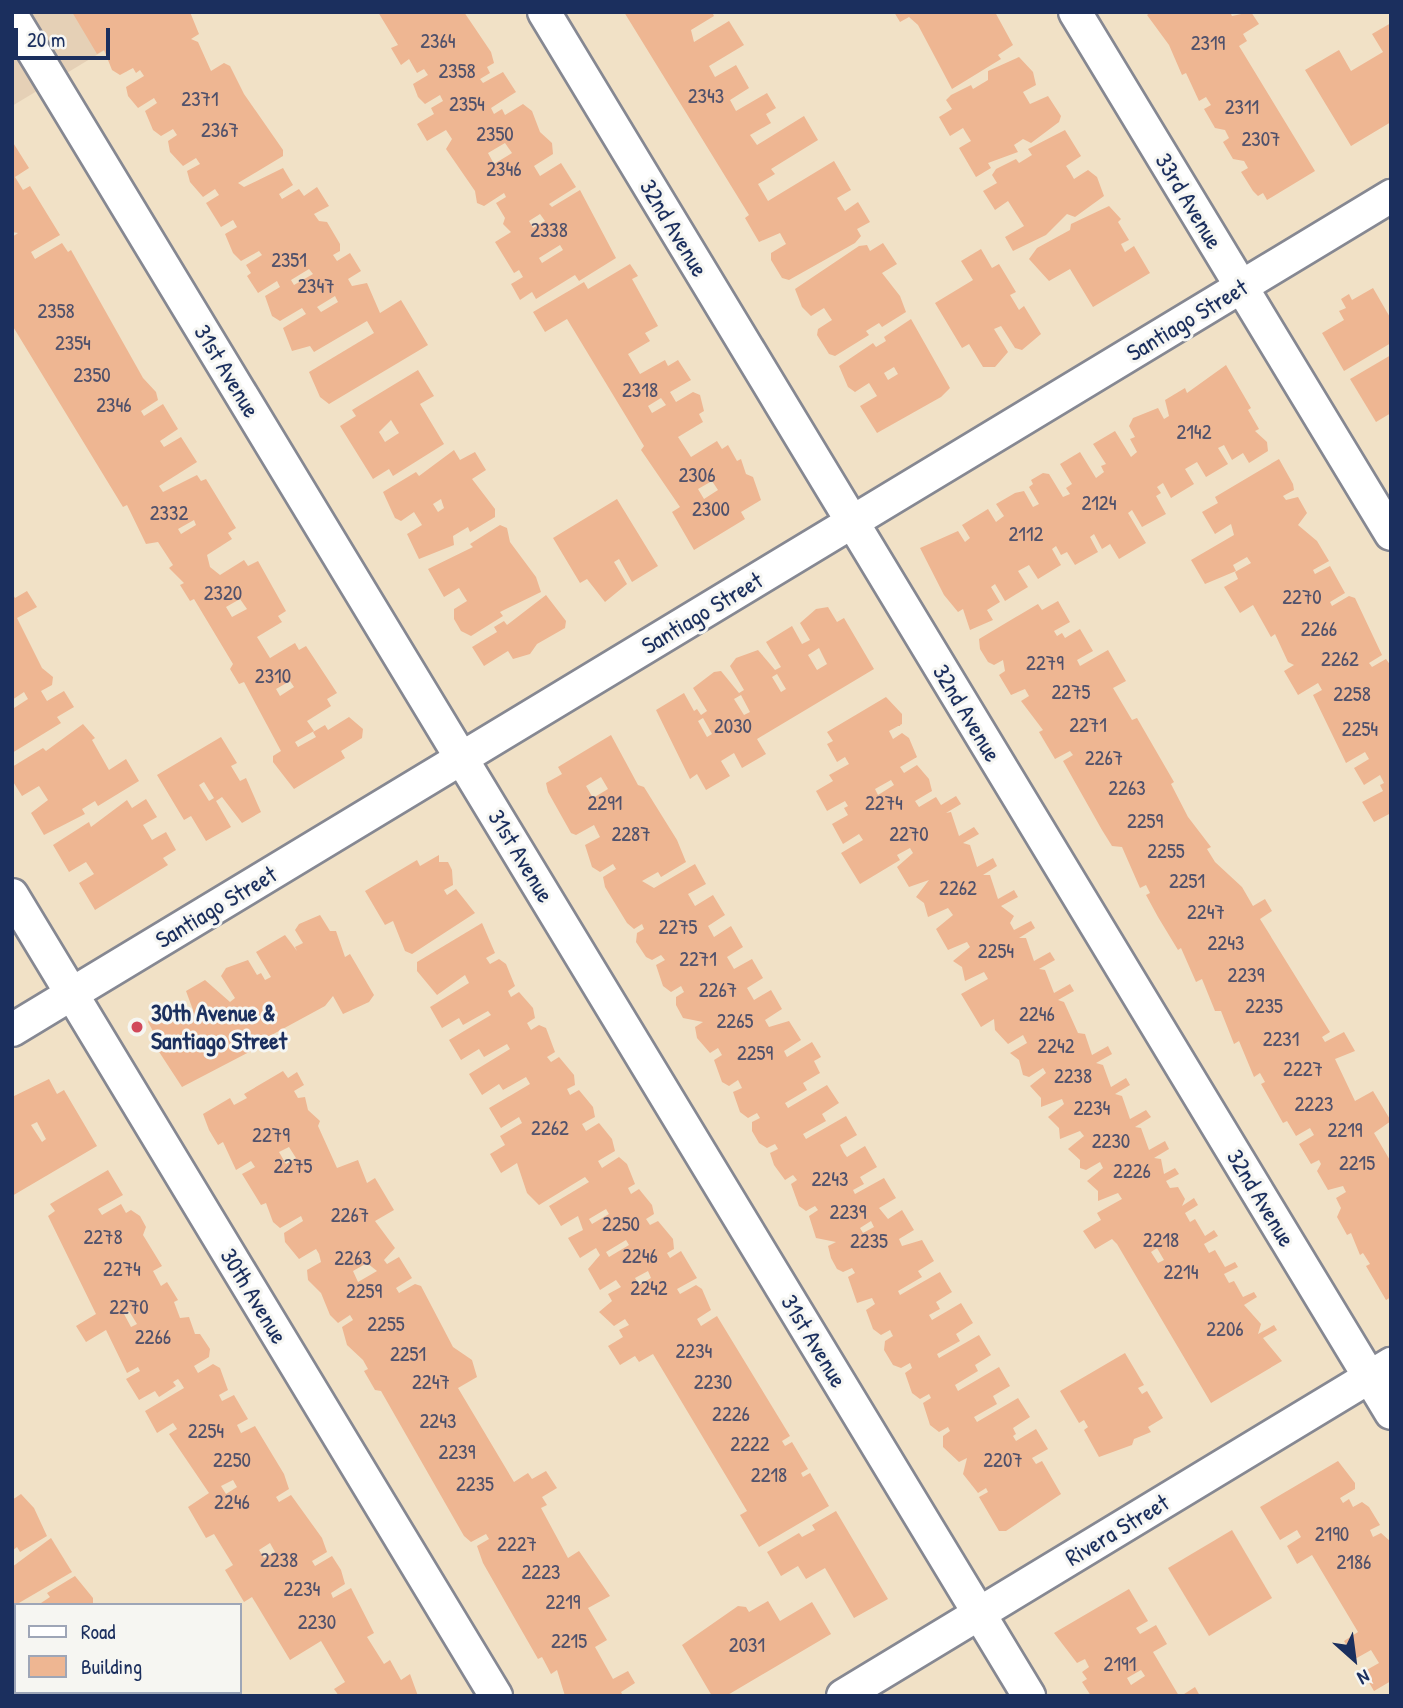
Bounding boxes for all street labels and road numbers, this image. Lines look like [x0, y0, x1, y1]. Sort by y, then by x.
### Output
street label: 33rd Avenue [1149, 148, 1229, 254]
street label: 32nd Avenue [634, 174, 714, 282]
street label: Santiago Street [1121, 273, 1253, 367]
street label: 31st Avenue [188, 319, 266, 423]
street label: Santiago Street [636, 566, 768, 660]
street label: 32nd Avenue [927, 659, 1007, 767]
street label: 31st Avenue [482, 804, 560, 908]
street label: Santiago Street [150, 860, 282, 954]
street label: 32nd Avenue [1221, 1144, 1301, 1252]
street label: 30th Avenue [214, 1243, 294, 1349]
street label: 31st Avenue [775, 1289, 853, 1393]
street label: Rivera Street [1060, 1488, 1174, 1572]

